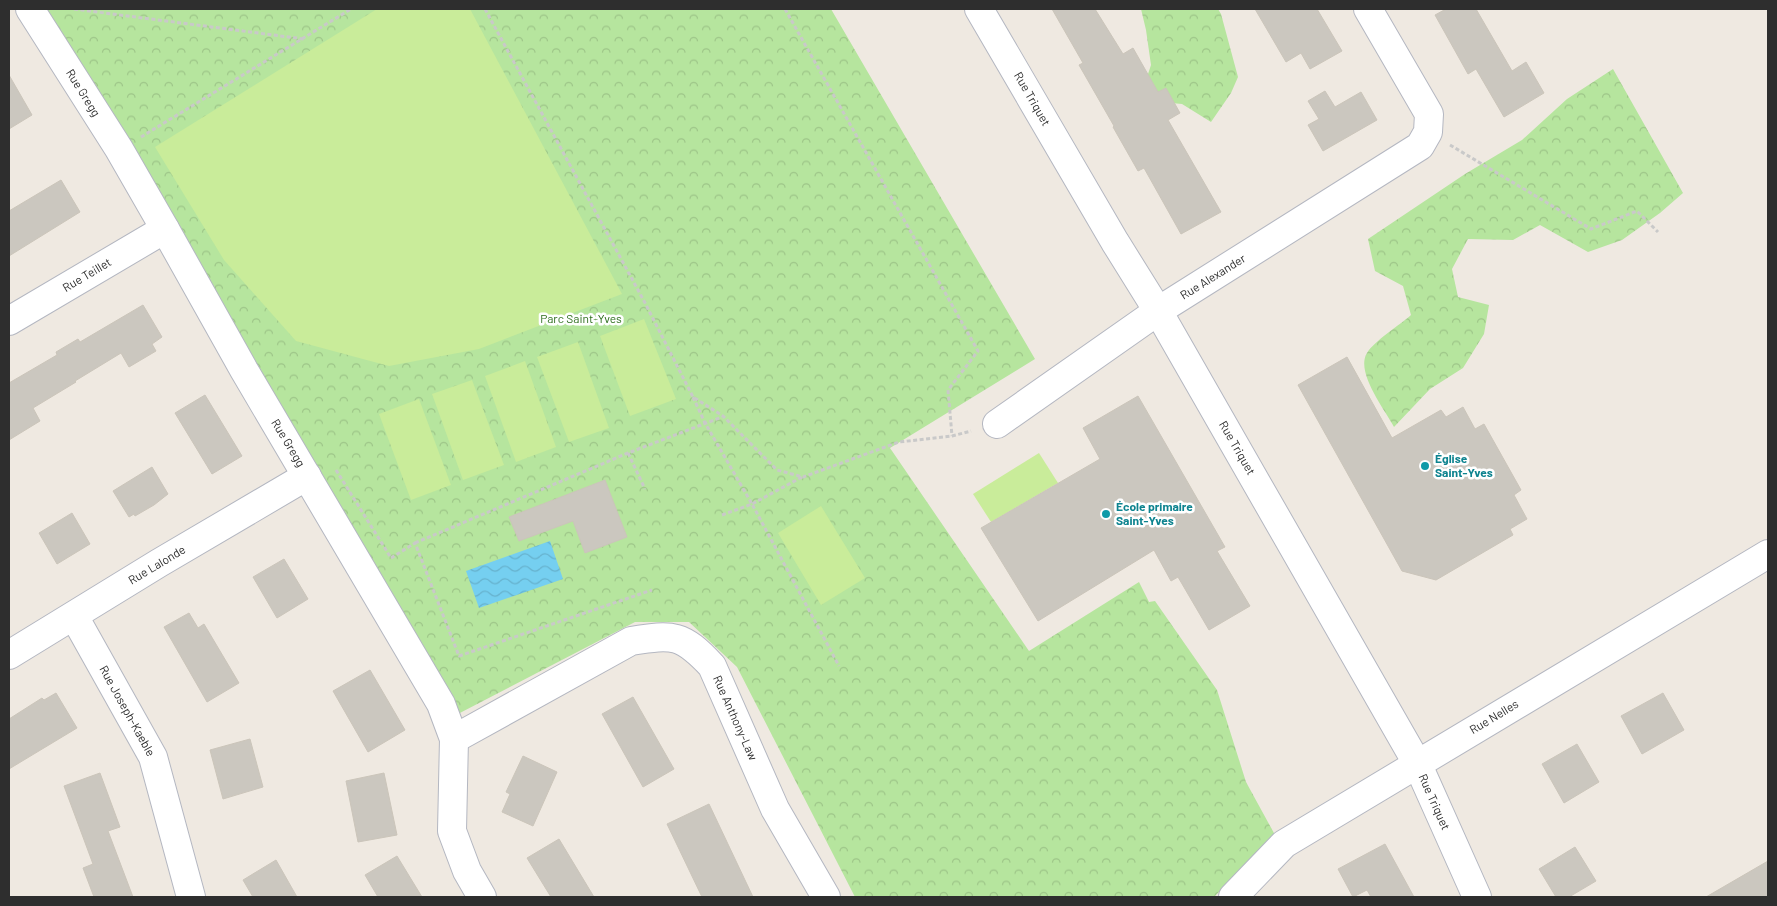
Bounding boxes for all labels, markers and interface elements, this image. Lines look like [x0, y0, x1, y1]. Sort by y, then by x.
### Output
street label: Rue Gregg [64, 66, 104, 119]
street label: Rue Triquet [1012, 69, 1054, 128]
street label: Rue Alexander [1177, 250, 1248, 302]
street label: Rue Teillet [60, 254, 113, 294]
park label: Parc Saint-Yves [540, 311, 622, 325]
street label: Rue Gregg [269, 416, 309, 469]
street label: Rue Triquet [1217, 418, 1259, 477]
place label: Église Saint-Yves [1435, 451, 1493, 479]
marker: Église Saint-Yves [1419, 460, 1431, 472]
place label: École primaire Saint-Yves [1116, 499, 1193, 527]
marker: École primaire Saint-Yves [1100, 508, 1112, 520]
street label: Rue Lalonde [125, 542, 188, 587]
street label: Rue Joseph-Kaeble [97, 663, 159, 758]
street label: Rue Anthony-Law [711, 673, 761, 763]
street label: Rue Nelles [1466, 696, 1521, 736]
street label: Rue Triquet [1416, 771, 1453, 832]

